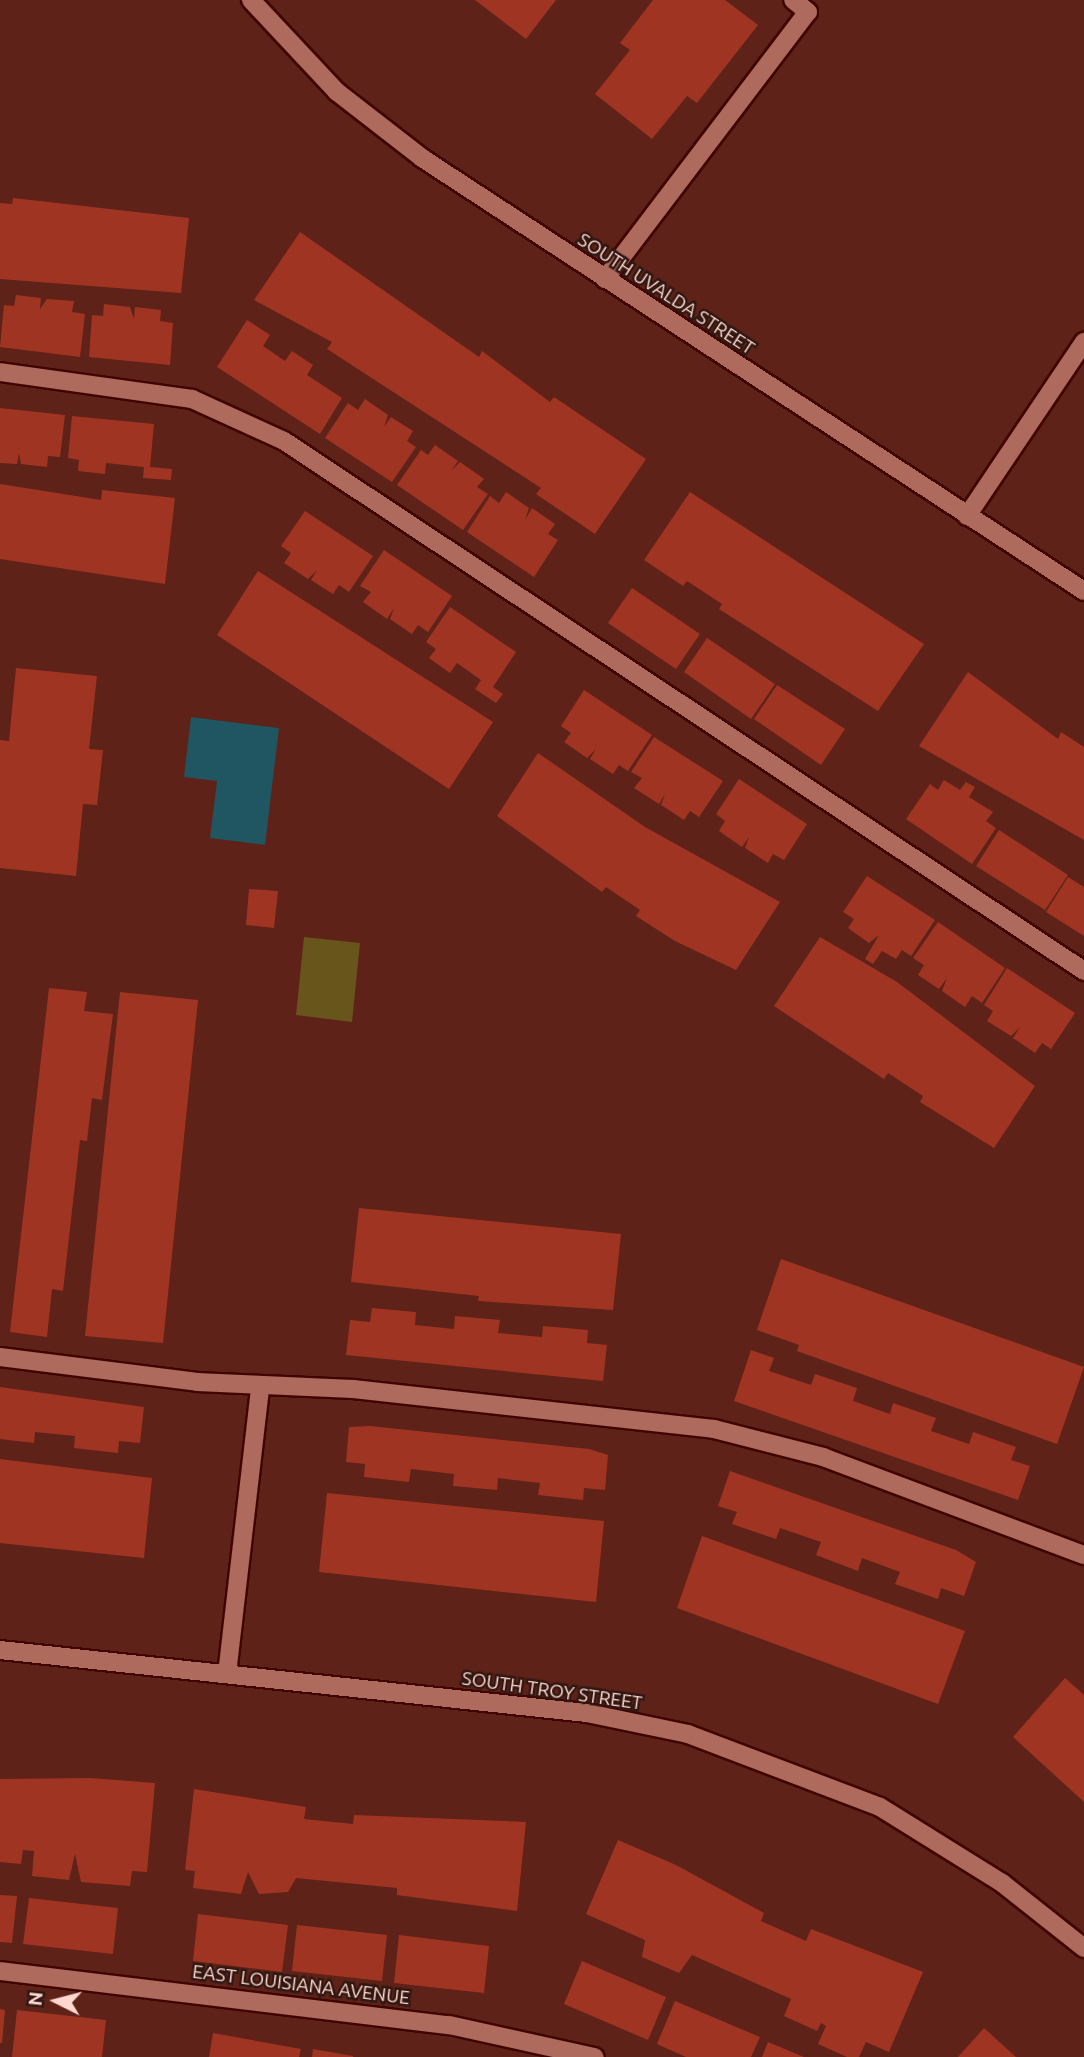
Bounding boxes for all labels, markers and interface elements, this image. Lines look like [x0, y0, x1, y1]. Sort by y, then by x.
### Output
street label: SOUTH UVALDA STREET [573, 228, 759, 360]
street label: SOUTH TROY STREET [460, 1667, 644, 1715]
street label: EAST LOUISIANA AVENUE [191, 1960, 411, 2010]
north arrow [21, 1966, 91, 2036]
text: N [23, 1991, 47, 2007]

